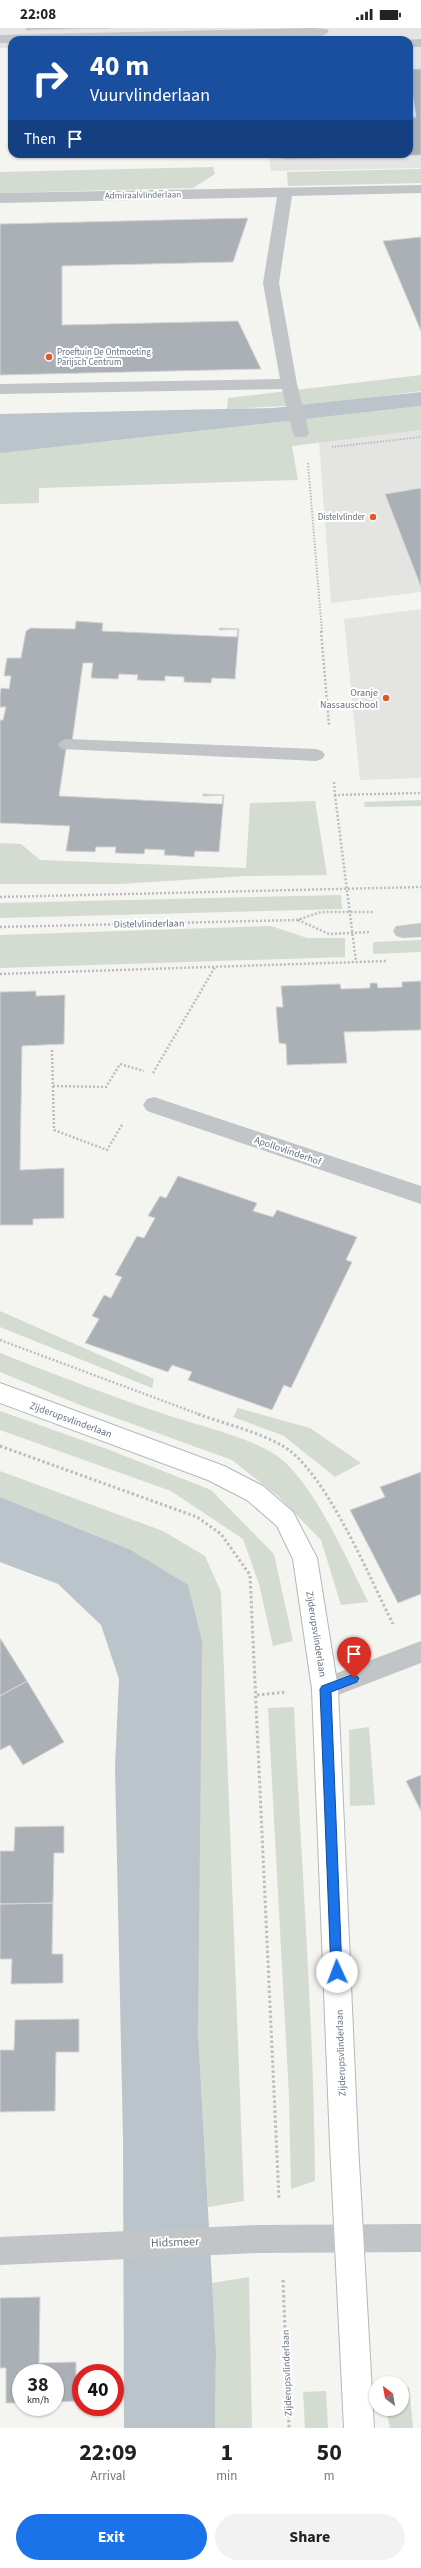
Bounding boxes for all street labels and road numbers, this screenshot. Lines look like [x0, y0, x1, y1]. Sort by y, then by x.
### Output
street label: Admiraalvlinderlaan [105, 188, 181, 203]
street label: Distelvlinderlaan [114, 916, 184, 932]
street label: Apollovlinderhof [252, 1133, 324, 1169]
street label: Zijderupsvlinderlaan [28, 1399, 114, 1441]
street label: Zijderupsvlinderlaan [302, 1590, 330, 1678]
street label: Zijderupsvlinderlaan [332, 2009, 350, 2097]
street label: Hidsmeer [150, 2233, 200, 2252]
street label: Zijderupsvlinderlaan [278, 2329, 296, 2417]

